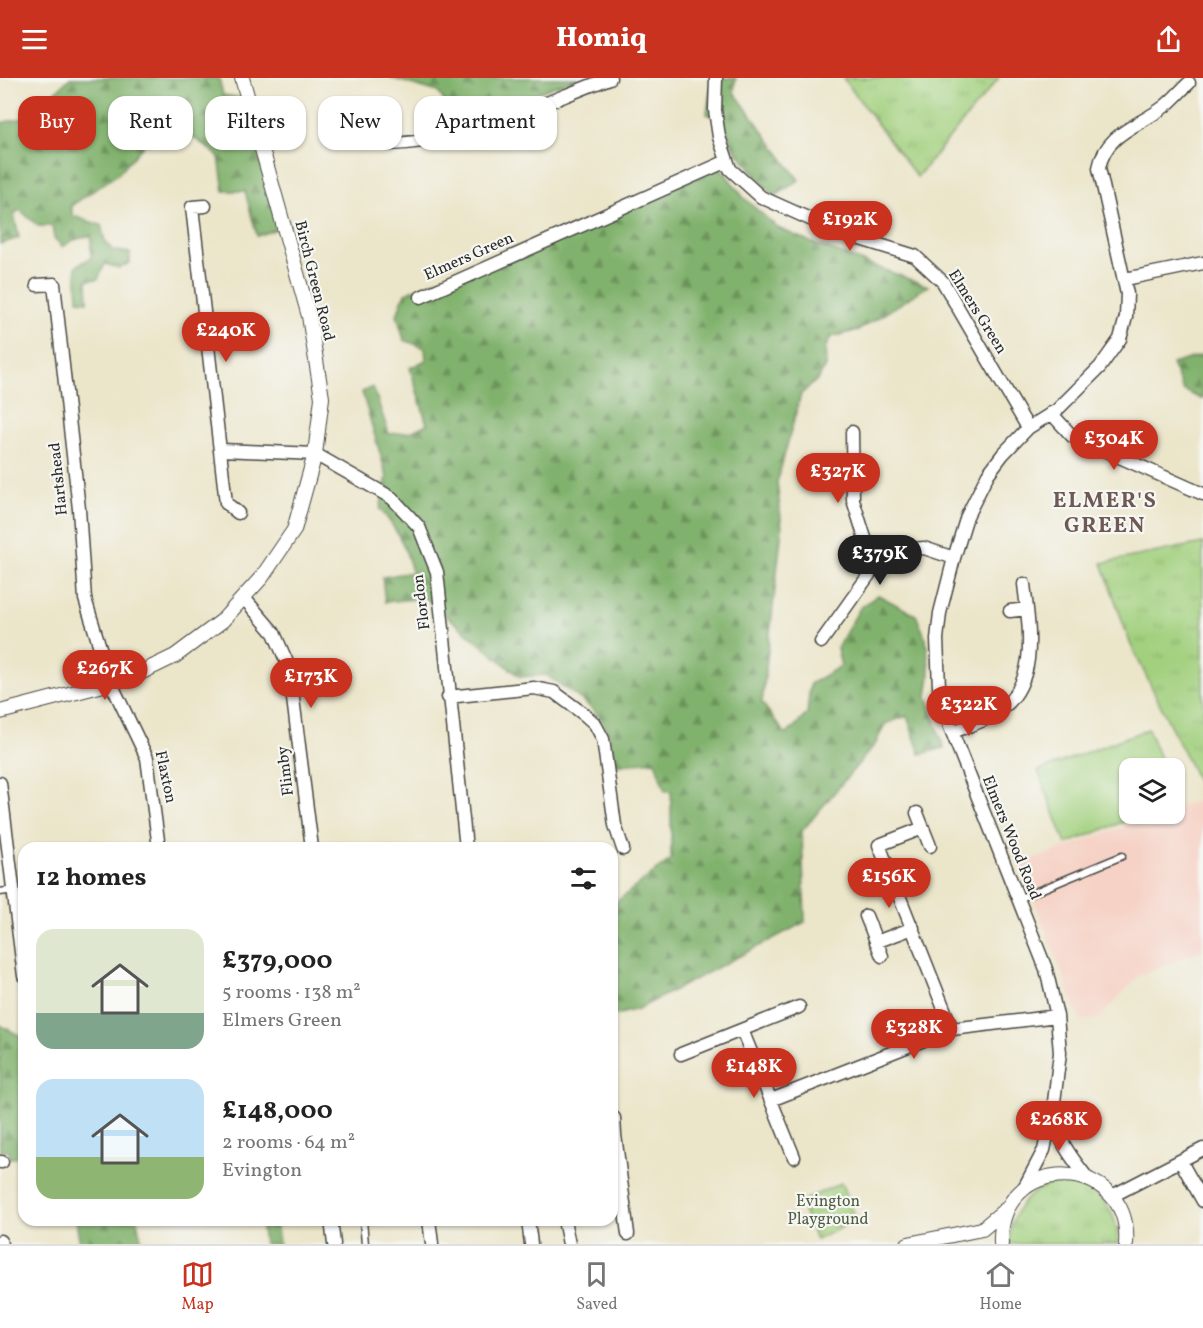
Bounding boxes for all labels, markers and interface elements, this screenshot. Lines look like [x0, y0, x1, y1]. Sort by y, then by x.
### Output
text: Homiq [556, 20, 647, 58]
icon: menu [18, 23, 51, 56]
icon: share [1152, 23, 1185, 56]
chip: Buy [18, 96, 96, 150]
chip: Rent [108, 96, 193, 150]
chip: Filters [205, 96, 306, 150]
chip: New [318, 96, 402, 150]
chip: Apartment [414, 96, 557, 150]
pin: £192K [808, 201, 892, 252]
text: £192K [822, 206, 878, 234]
street label: Birch Green Road [288, 218, 340, 344]
street label: Elmers Green [421, 227, 517, 287]
street label: Elmers Green [942, 265, 1012, 359]
pin: £240K [184, 312, 268, 363]
text: £240K [196, 317, 256, 345]
pin: £304K [1072, 420, 1156, 471]
text: £304K [1084, 425, 1144, 453]
street label: Hartshead [44, 441, 74, 517]
pin: £327K [796, 453, 880, 504]
text: £327K [810, 458, 866, 486]
district label: ELMER'S GREEN [1053, 486, 1157, 542]
pin: £379K [838, 535, 922, 586]
text: £379K [852, 540, 908, 568]
street label: Flordon [408, 573, 436, 631]
pin: £267K [63, 650, 147, 701]
text: £267K [77, 655, 133, 683]
pin: £173K [269, 658, 353, 709]
text: £173K [284, 663, 338, 691]
pin: £322K [927, 686, 1011, 737]
text: £322K [940, 691, 998, 719]
street label: Flimby [272, 745, 300, 797]
street label: Flaxton [149, 749, 181, 805]
map controls [1119, 758, 1185, 824]
button: layers [1119, 758, 1185, 824]
street label: Elmers Wood Road [976, 772, 1046, 904]
pin: £156K [847, 858, 931, 909]
text: 12 homes [36, 860, 147, 896]
icon: filters [567, 862, 600, 895]
text: £156K [862, 863, 916, 891]
text: £379,000 [222, 943, 333, 979]
icon: home [84, 953, 156, 1025]
text: 5 rooms · 138 m² [222, 979, 361, 1007]
text: Elmers Green [222, 1007, 342, 1035]
pin: £328K [872, 1009, 956, 1060]
text: £328K [885, 1014, 943, 1042]
pin: £148K [712, 1048, 796, 1099]
text: £148K [726, 1053, 782, 1081]
text: £148,000 [222, 1093, 333, 1129]
pin: £268K [1017, 1101, 1101, 1152]
icon: home [84, 1103, 156, 1175]
text: £268K [1030, 1106, 1088, 1134]
text: 2 rooms · 64 m² [222, 1129, 355, 1157]
text: Evington [222, 1157, 302, 1185]
park label: Evington Playground [787, 1191, 869, 1231]
tab: Map [181, 1258, 214, 1316]
tab: Saved [576, 1258, 617, 1316]
tab: Home [980, 1258, 1022, 1316]

